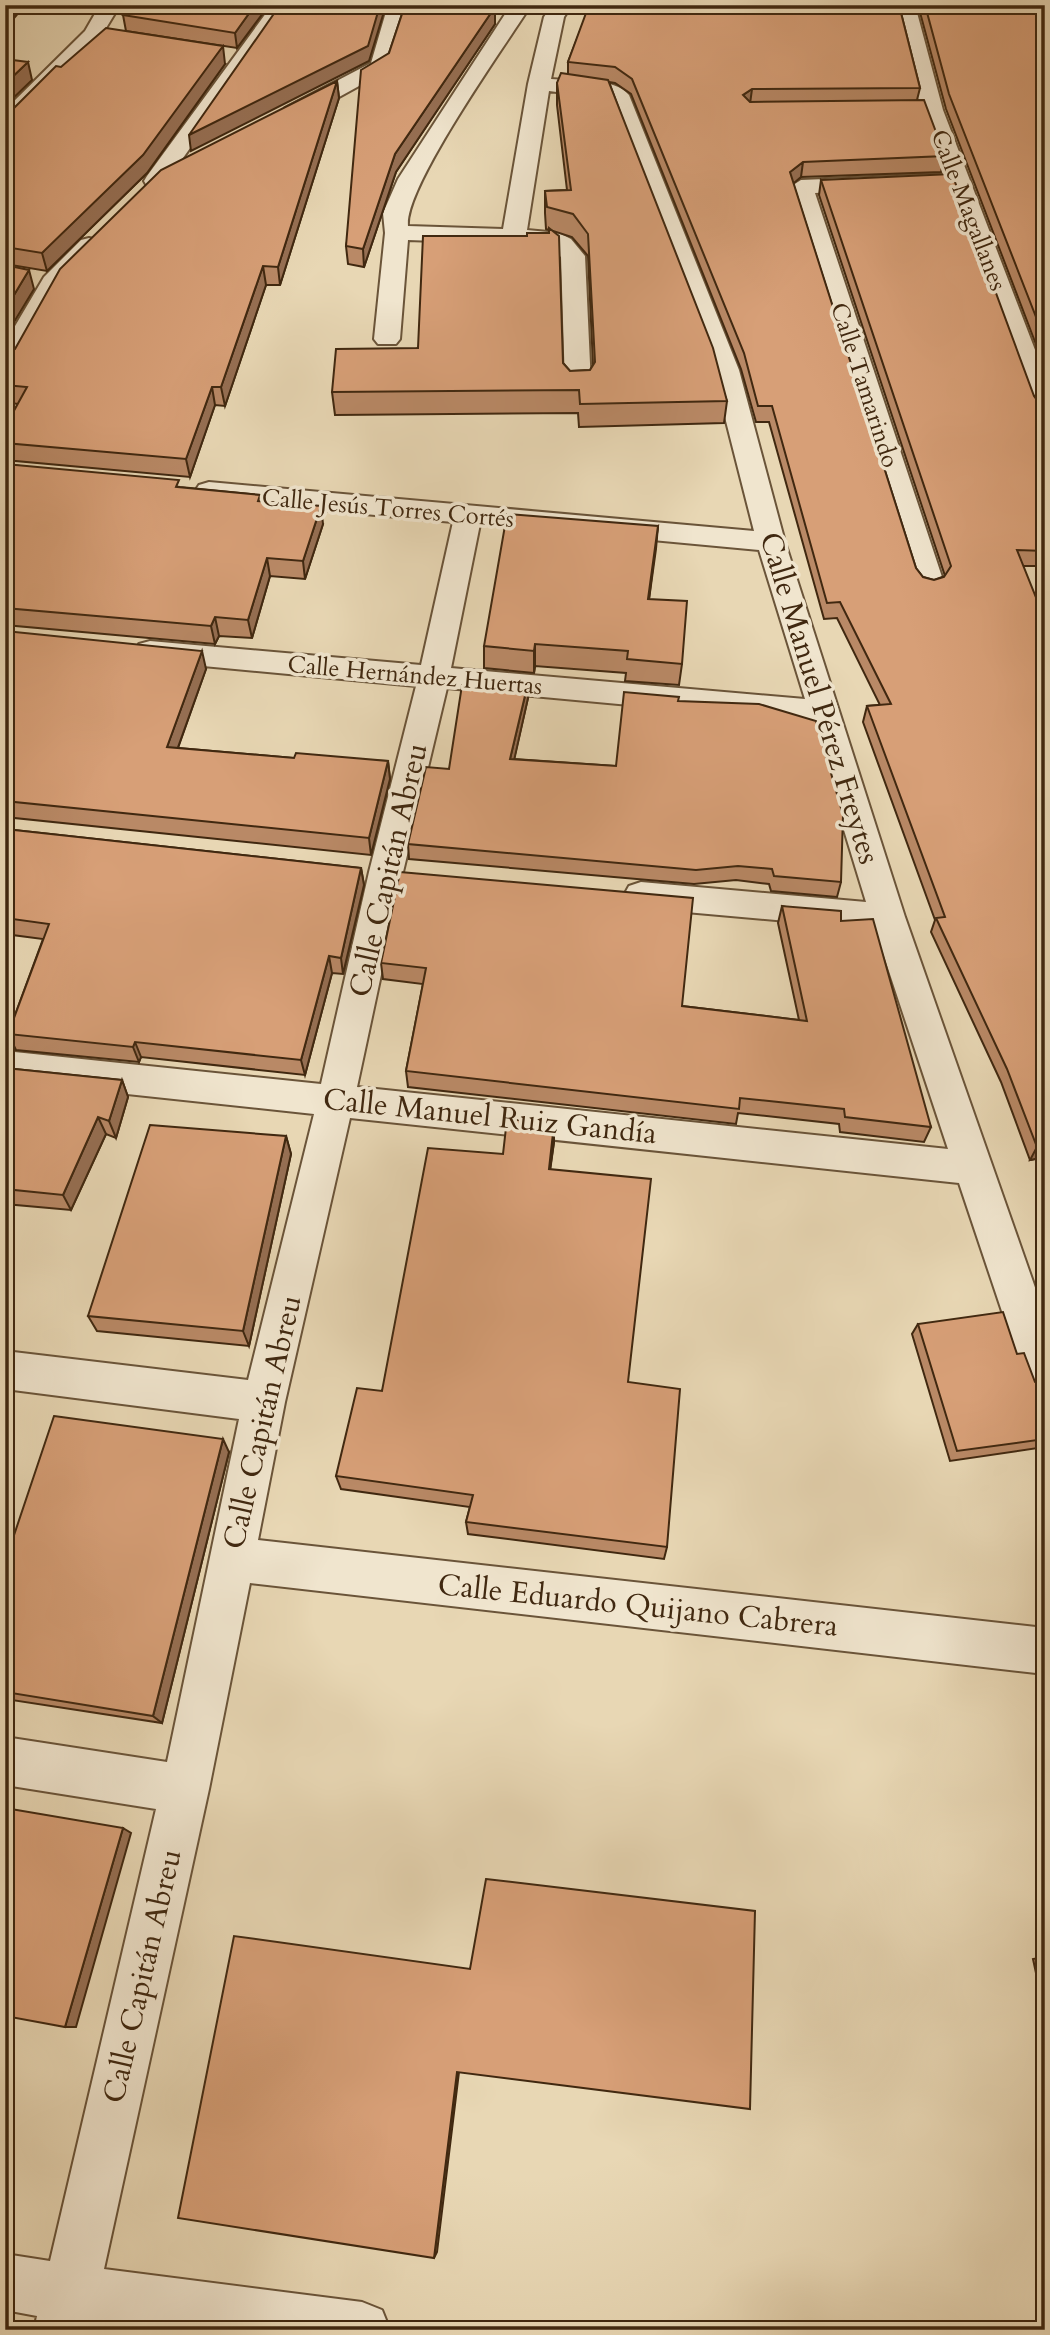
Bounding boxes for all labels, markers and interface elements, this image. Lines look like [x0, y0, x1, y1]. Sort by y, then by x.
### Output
street label: Calle Magallanes [923, 125, 1014, 296]
street label: Calle Tamarindo [822, 298, 907, 472]
street label: Calle Jesús Torres Cortés [261, 481, 515, 536]
street label: Calle Manuel Pérez Freytes [749, 527, 890, 869]
street label: Calle Hernández Huertas [286, 648, 544, 703]
street label: Calle Capitán Abreu [339, 739, 438, 1001]
street label: Calle Manuel Ruiz Gandía [321, 1079, 659, 1154]
street label: Calle Capitán Abreu [213, 1291, 312, 1553]
street label: Calle Eduardo Quijano Cabrera [436, 1564, 840, 1647]
street label: Calle Capitán Abreu [93, 1845, 192, 2107]

